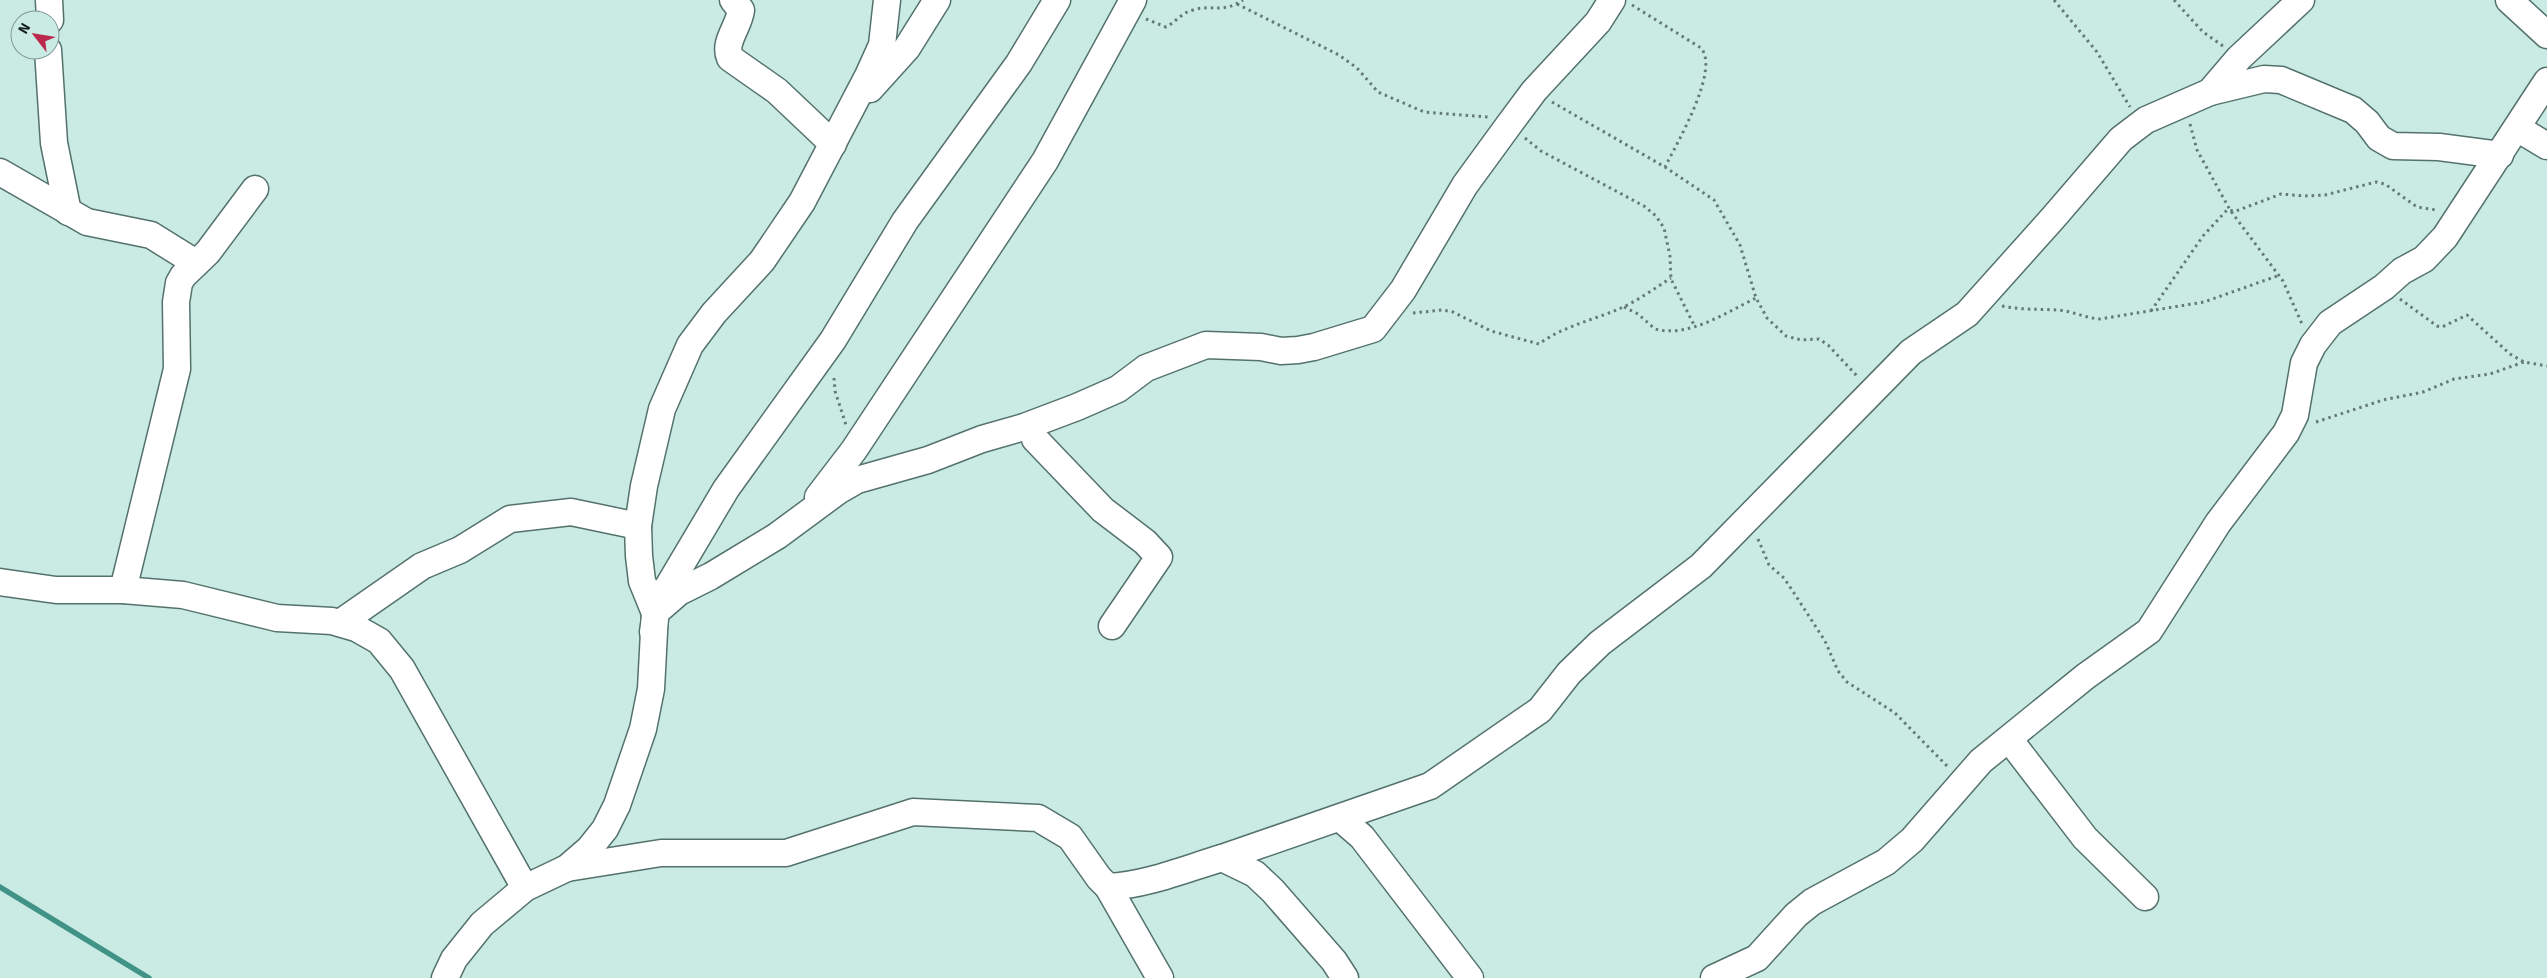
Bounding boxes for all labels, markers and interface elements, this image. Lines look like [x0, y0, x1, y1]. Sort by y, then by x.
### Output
north arrow [10, 10, 60, 60]
text: N [14, 20, 34, 37]

